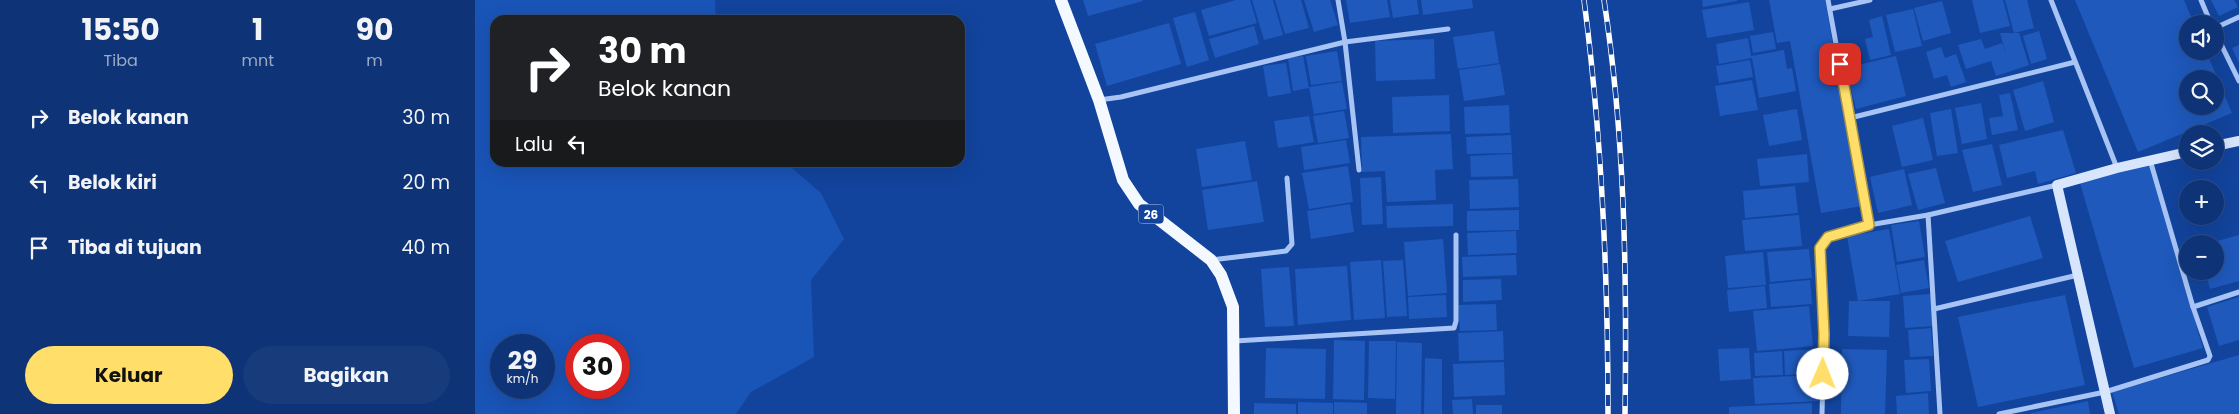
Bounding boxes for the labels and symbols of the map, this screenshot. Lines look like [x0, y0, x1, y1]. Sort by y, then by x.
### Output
pin [1819, 43, 1861, 85]
road number: 26 [1139, 204, 1163, 223]
speed limit sign: 30 [565, 334, 630, 399]
position arrow [1796, 347, 1848, 399]

